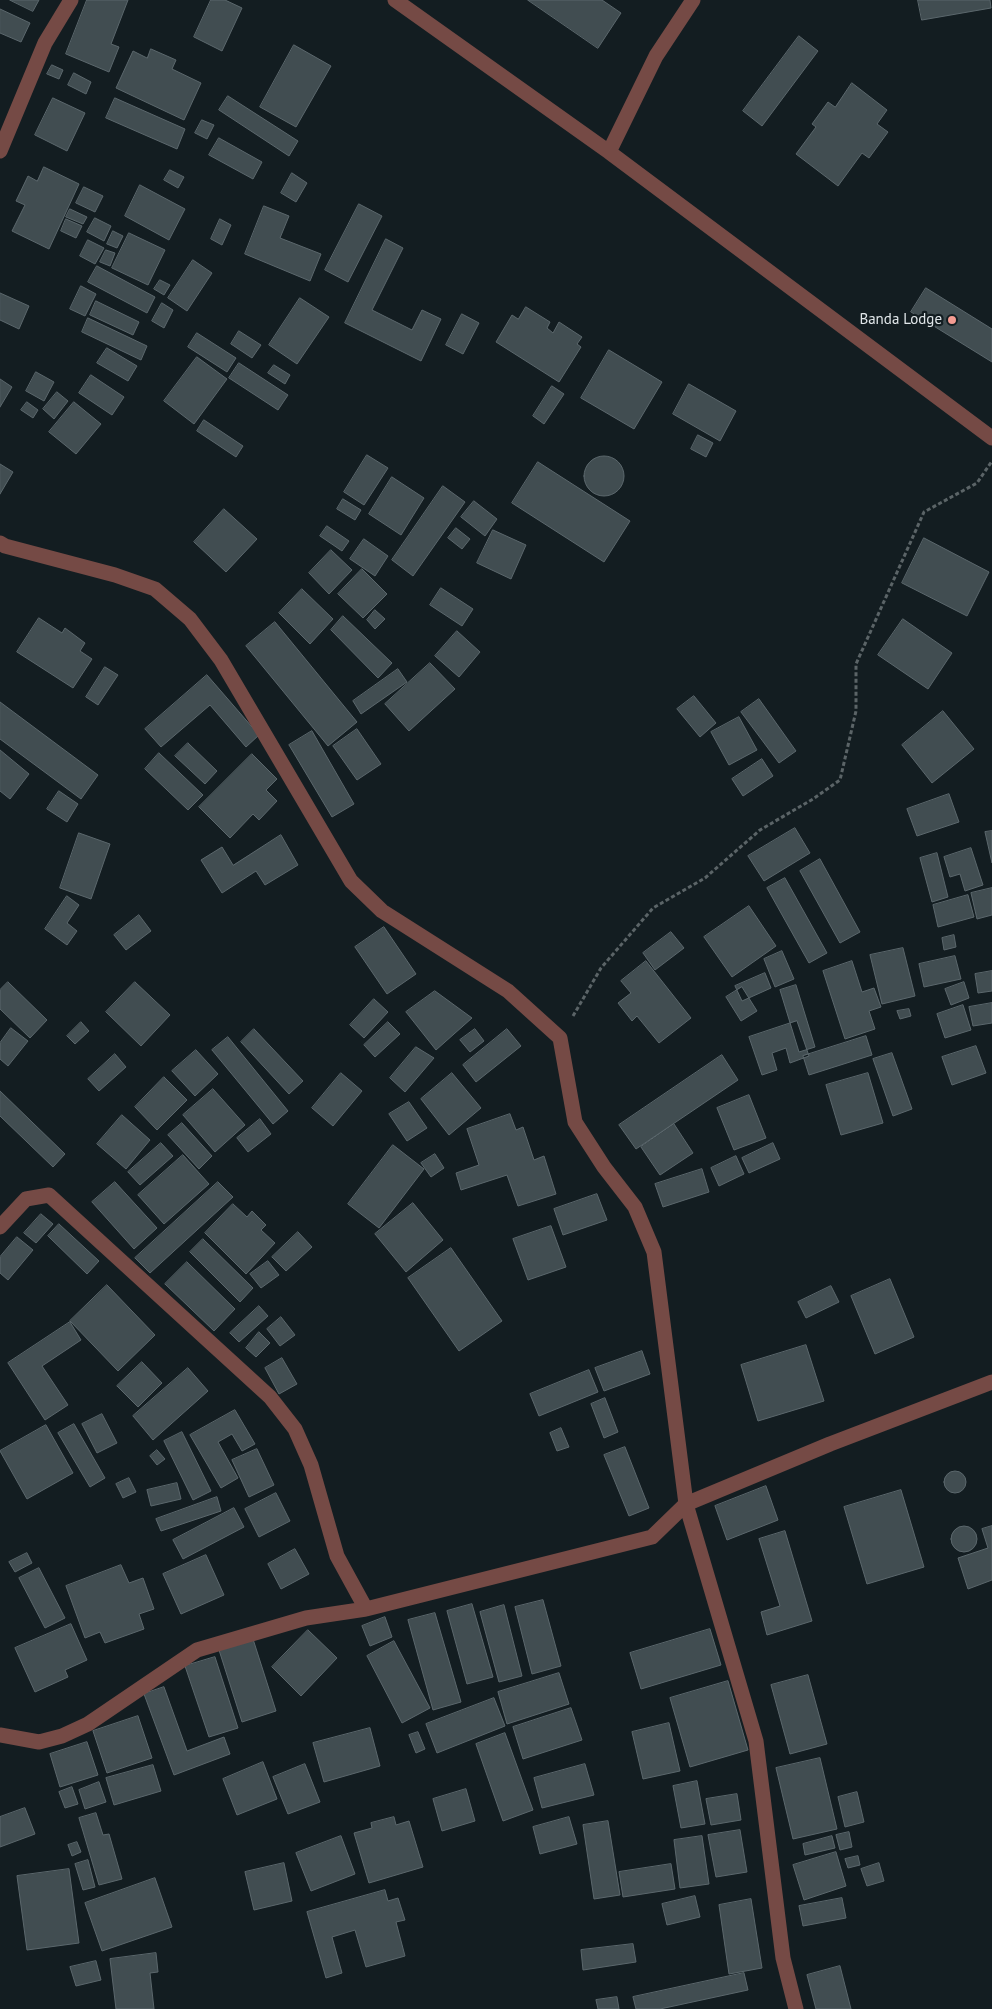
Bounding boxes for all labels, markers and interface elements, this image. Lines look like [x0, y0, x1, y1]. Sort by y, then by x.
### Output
place label: Banda Lodge [859, 311, 942, 329]
marker: Banda Lodge [946, 314, 958, 326]

